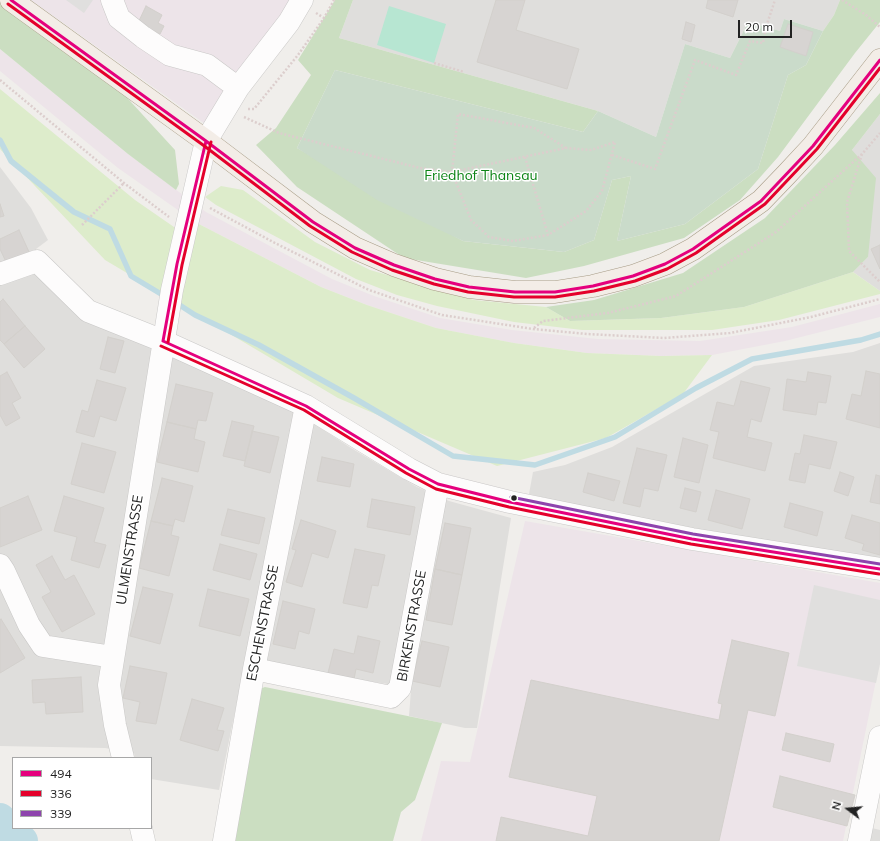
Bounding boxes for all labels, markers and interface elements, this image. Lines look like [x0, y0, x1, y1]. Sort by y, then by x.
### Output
scale bar [740, 12, 794, 38]
text: 20 m [745, 19, 773, 34]
park label: Friedhof Thansau [424, 168, 538, 184]
unlabelled marker [509, 493, 519, 503]
street label: ULMENSTRASSE [113, 494, 147, 606]
street label: ESCHENSTRASSE [243, 563, 283, 683]
street label: BIRKENSTRASSE [394, 569, 430, 683]
legend [12, 757, 152, 829]
text: 494 [50, 766, 72, 781]
text: 336 [50, 786, 72, 801]
north arrow [828, 789, 868, 829]
text: N [829, 800, 844, 812]
text: 339 [50, 806, 72, 821]

